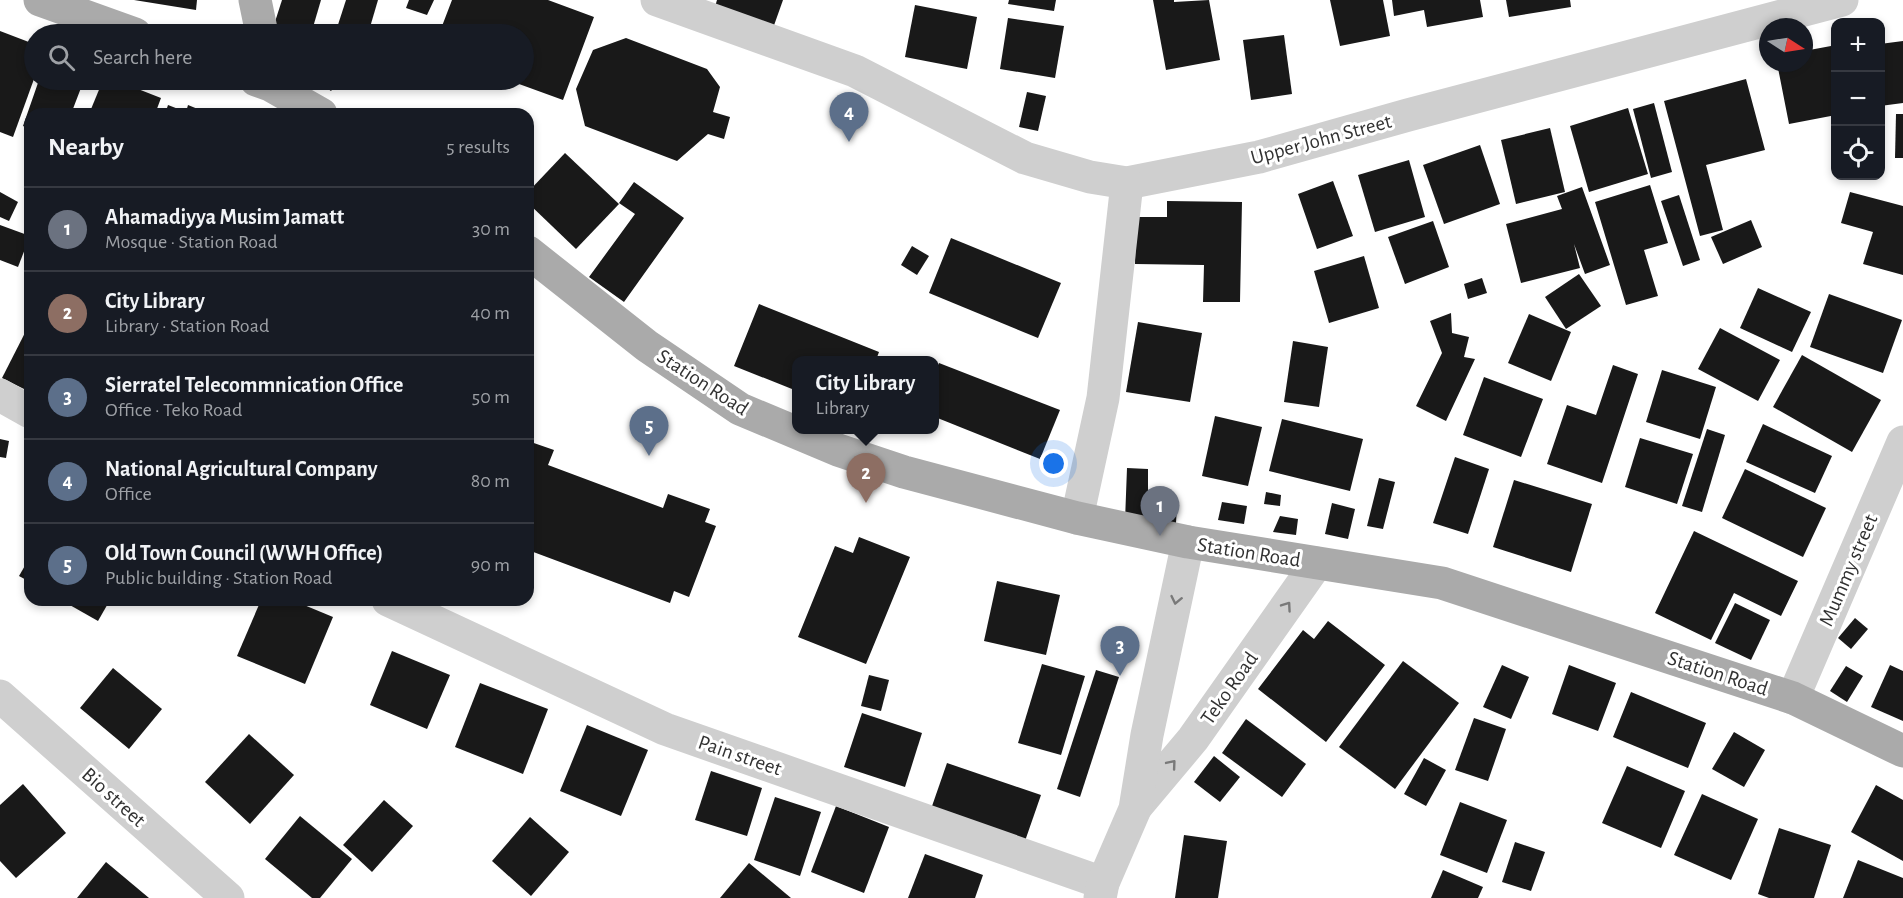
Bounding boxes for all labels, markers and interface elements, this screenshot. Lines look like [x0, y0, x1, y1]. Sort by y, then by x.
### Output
north arrow [1759, 18, 1813, 72]
map controls [1831, 18, 1885, 180]
button: + [1831, 18, 1885, 72]
search box [24, 24, 534, 90]
icon: search [45, 41, 78, 74]
text: Search here [93, 46, 192, 68]
button: − [1831, 72, 1885, 126]
pin: 4 [830, 92, 868, 142]
street label: Upper John Street [1248, 111, 1394, 168]
button: locate [1831, 126, 1885, 180]
text: Nearby [48, 134, 124, 160]
text: 5 results [446, 137, 510, 157]
text: Ahamadiyya Musim Jamatt [105, 206, 344, 228]
text: 1 [64, 219, 71, 239]
text: 30 m [472, 219, 510, 239]
text: Mosque · Station Road [105, 232, 278, 252]
text: City Library [105, 290, 205, 312]
text: 2 [63, 303, 72, 323]
text: 40 m [471, 303, 510, 323]
text: Library · Station Road [105, 316, 269, 336]
street label: Station Road [653, 345, 752, 420]
popup [792, 356, 939, 434]
text: City Library [816, 372, 915, 394]
text: Sierratel Telecommnication Office [105, 374, 403, 396]
text: 3 [63, 387, 72, 407]
text: 50 m [472, 387, 510, 407]
text: Library [816, 398, 869, 418]
text: Office · Teko Road [105, 400, 242, 420]
pin: 5 [630, 406, 668, 456]
your location [1039, 449, 1068, 478]
pin: 2 [846, 454, 886, 503]
text: National Agricultural Company [105, 458, 378, 480]
text: 4 [62, 471, 73, 491]
text: 80 m [471, 471, 510, 491]
text: Office [105, 484, 152, 504]
pin: 1 [1140, 486, 1180, 536]
street label: Mummy street [1815, 511, 1882, 629]
street label: Station Road [1196, 534, 1302, 571]
text: Old Town Council (WWH Office) [105, 542, 383, 564]
text: 5 [63, 555, 72, 575]
text: 90 m [471, 555, 510, 575]
text: Public building · Station Road [105, 568, 332, 588]
one-way arrow [1170, 594, 1183, 604]
one-way arrow [1280, 602, 1291, 613]
pin: 3 [1100, 626, 1140, 676]
street label: Station Road [1665, 647, 1771, 700]
street label: Teko Road [1197, 648, 1262, 728]
street label: Pain street [695, 731, 785, 780]
one-way arrow [1165, 760, 1176, 771]
street label: Bio street [78, 764, 150, 831]

